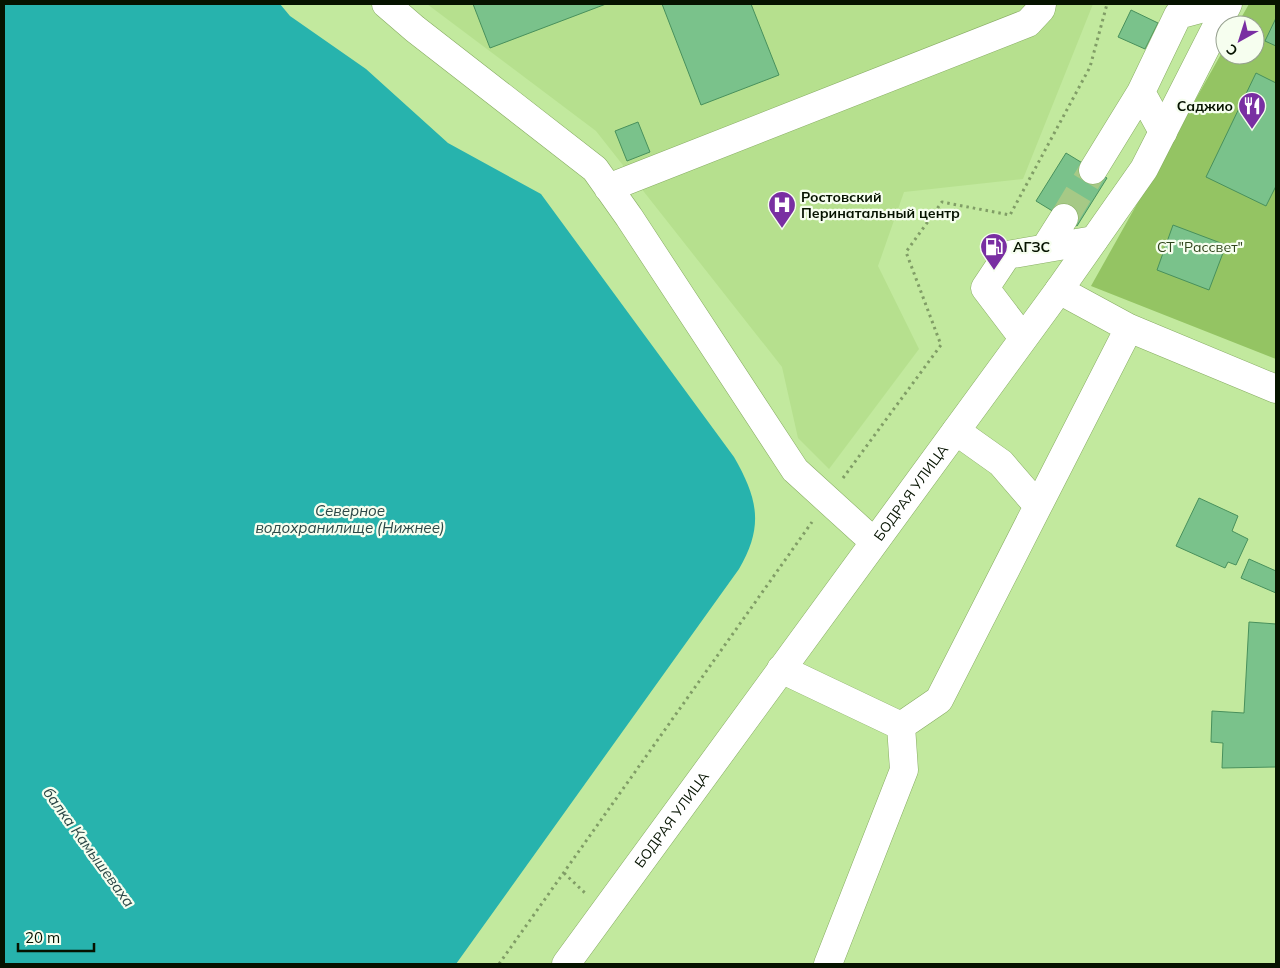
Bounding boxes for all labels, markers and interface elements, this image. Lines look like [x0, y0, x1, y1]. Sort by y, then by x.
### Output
north arrow [1215, 15, 1265, 65]
text: С [1222, 40, 1241, 60]
restaurant icon: Саджио [1237, 91, 1267, 130]
place label: Саджио [1177, 97, 1233, 115]
place label: Ростовский Перинатальный центр [801, 188, 960, 222]
hospital icon: Ростовский Перинатальный центр [767, 190, 797, 229]
fuel station icon: АГЗС [979, 232, 1009, 271]
place label: АГЗС [1013, 238, 1050, 256]
park label: СТ "Рассвет" [1157, 238, 1243, 256]
street label: БОДРАЯ УЛИЦА [870, 440, 952, 544]
water label: Северное водохранилище (Нижнее) [255, 501, 445, 537]
street label: БОДРАЯ УЛИЦА [630, 767, 713, 871]
water label: балка Камышеваха [39, 783, 139, 911]
scale bar [18, 920, 94, 952]
text: 20 m [25, 928, 60, 947]

